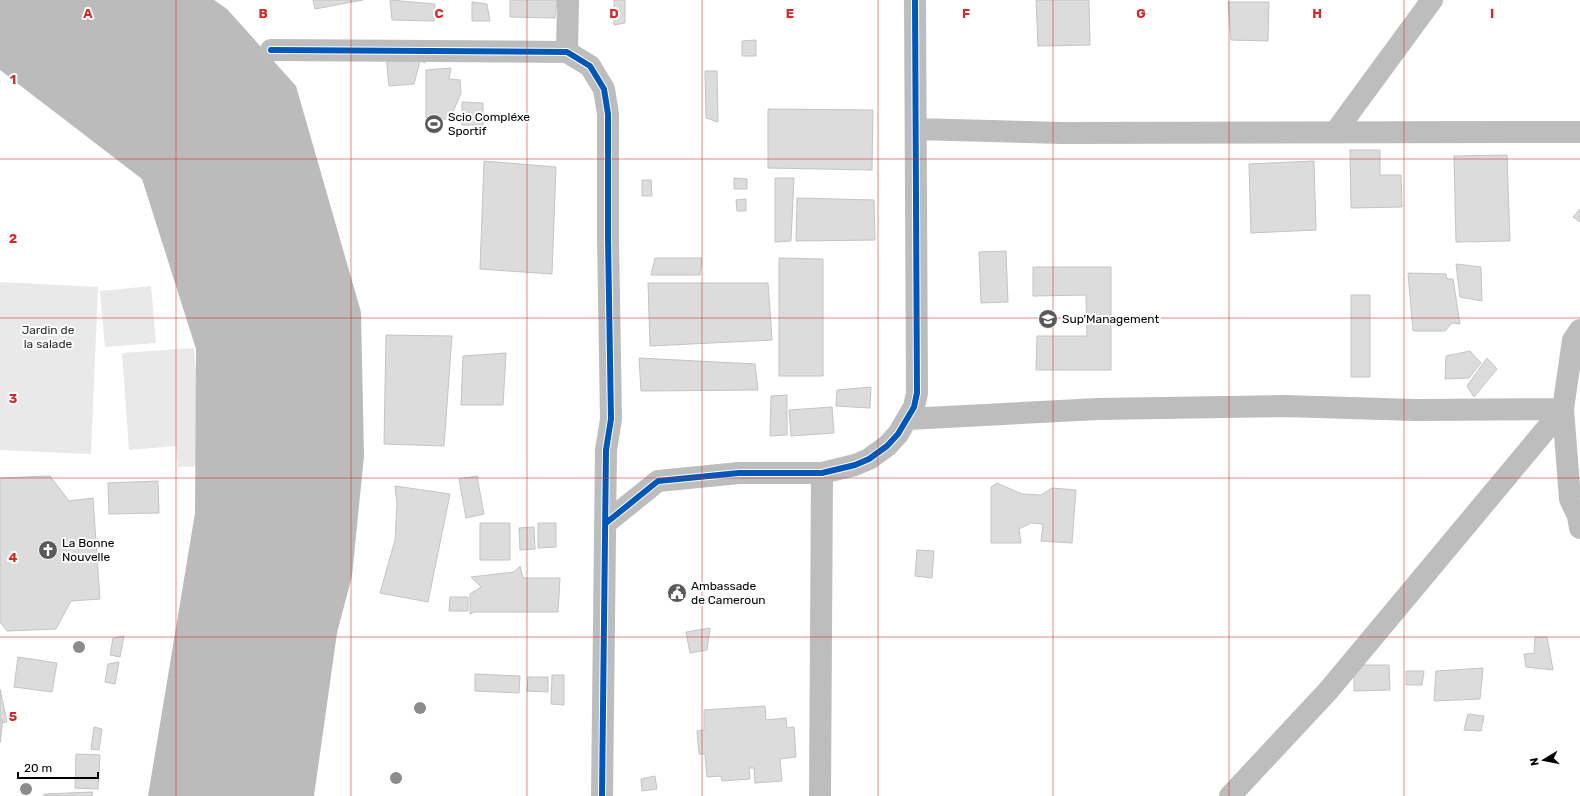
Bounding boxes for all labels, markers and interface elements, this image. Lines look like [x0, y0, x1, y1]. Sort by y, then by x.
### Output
text: A [83, 6, 93, 21]
text: B [258, 6, 268, 21]
text: C [434, 6, 444, 21]
text: D [609, 6, 619, 21]
text: E [786, 6, 794, 21]
text: F [962, 6, 970, 21]
text: G [1136, 6, 1146, 21]
text: H [1312, 6, 1322, 21]
text: I [1490, 6, 1494, 21]
text: 1 [10, 72, 16, 87]
place label: Scio Compléxe Sportif [448, 110, 530, 138]
sports icon: Scio Compléxe Sportif [423, 113, 445, 135]
text: 2 [9, 231, 17, 246]
school or university icon: Sup'Management [1037, 308, 1059, 330]
place label: Sup'Management [1062, 312, 1160, 326]
park label: Jardin de la salade [22, 323, 75, 351]
text: 3 [9, 391, 18, 406]
place label: La Bonne Nouvelle [62, 536, 115, 564]
church icon: La Bonne Nouvelle [37, 539, 59, 561]
text: 4 [9, 550, 18, 565]
place label: Ambassade de Cameroun [691, 579, 766, 607]
public building icon: Ambassade de Cameroun [666, 582, 688, 604]
text: 5 [9, 709, 17, 724]
north arrow [1524, 740, 1564, 780]
scale bar [18, 754, 98, 780]
text: N [1528, 757, 1542, 767]
text: 20 m [24, 761, 52, 775]

